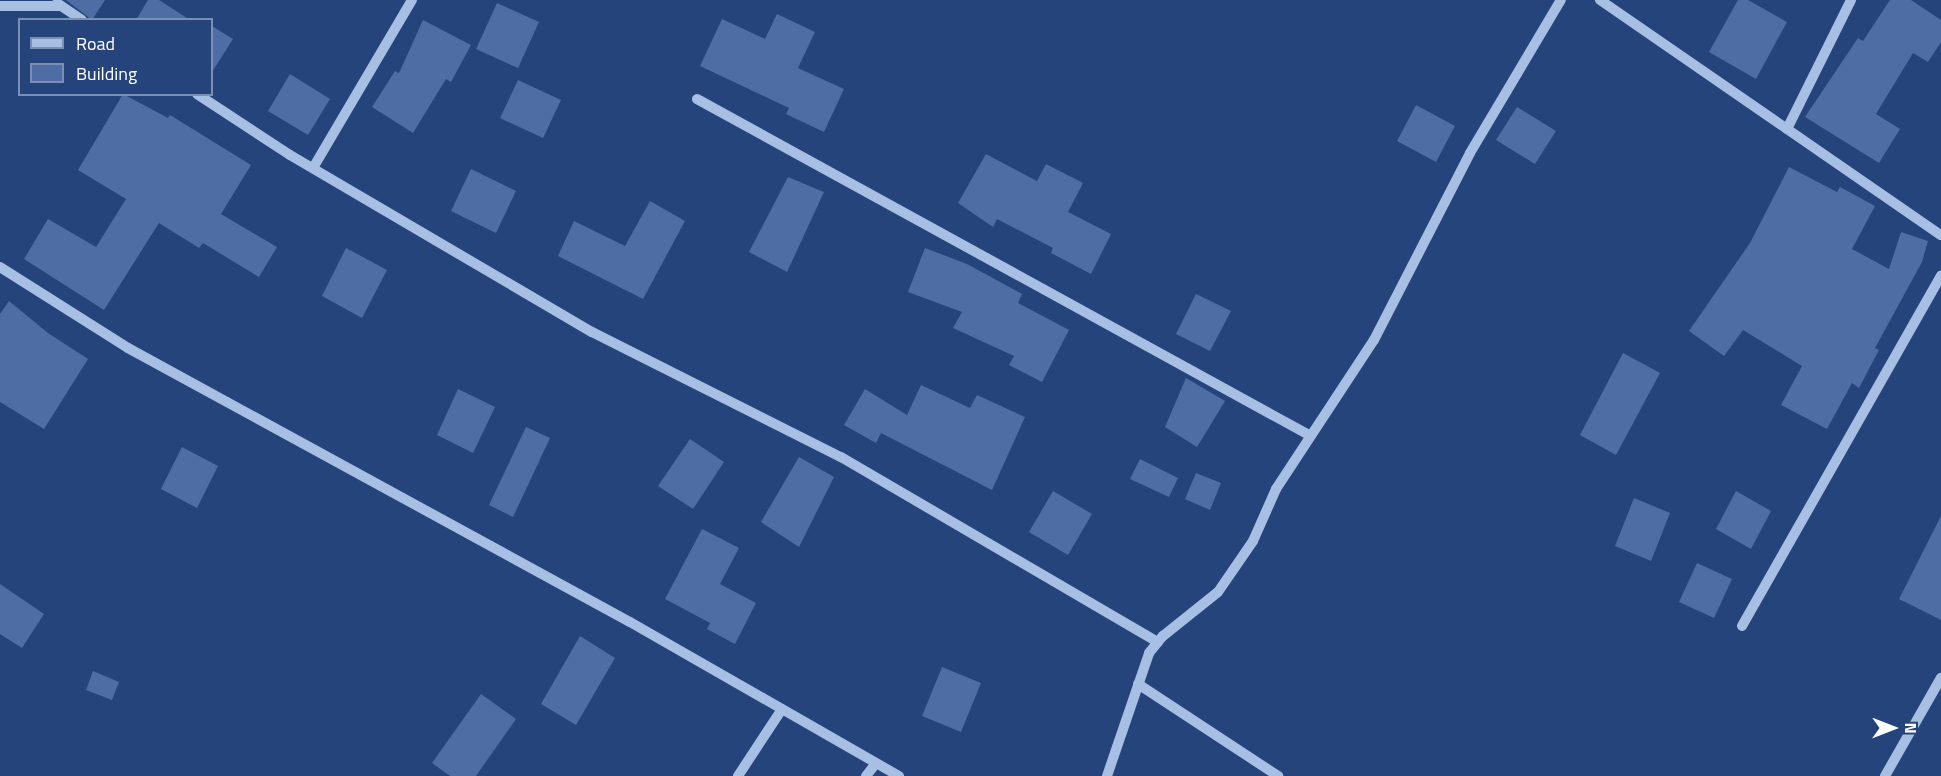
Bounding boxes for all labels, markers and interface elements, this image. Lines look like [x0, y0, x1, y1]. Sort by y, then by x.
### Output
legend [18, 18, 213, 96]
text: Road [76, 30, 115, 57]
text: Building [76, 60, 137, 87]
north arrow [1863, 698, 1923, 758]
text: N [1899, 722, 1923, 734]

